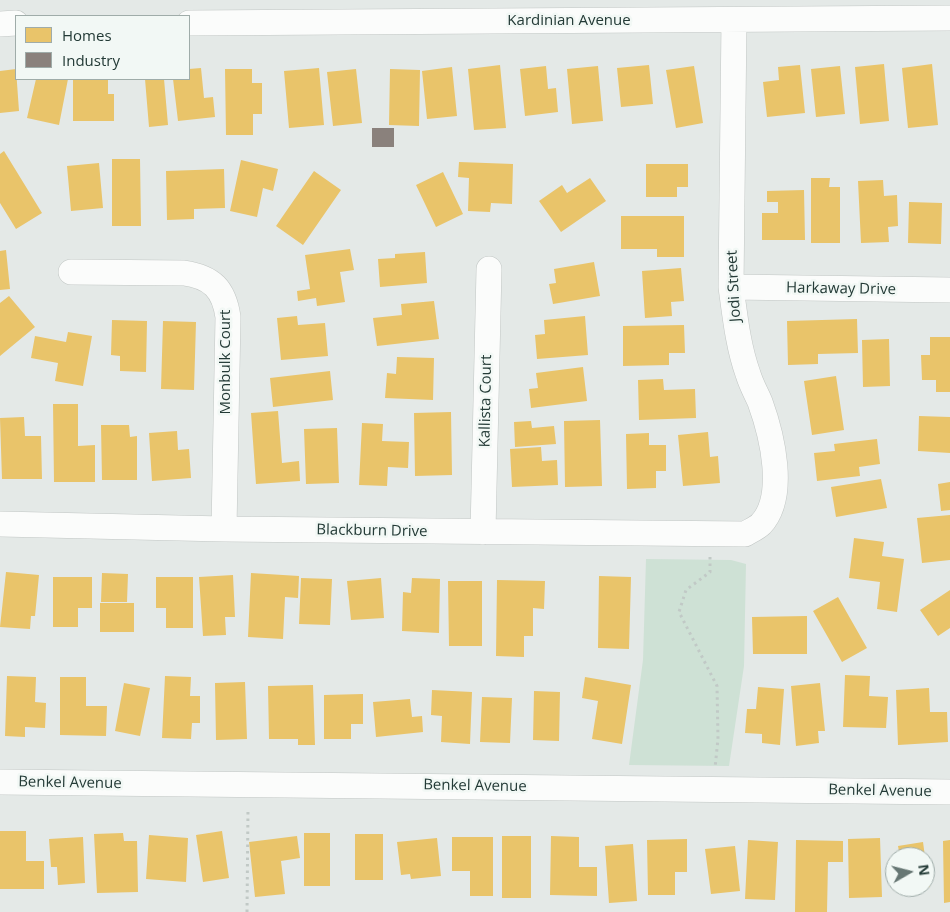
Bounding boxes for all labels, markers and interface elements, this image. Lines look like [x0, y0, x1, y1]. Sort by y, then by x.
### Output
street label: Kardinian Avenue [507, 12, 631, 30]
legend [15, 15, 190, 80]
text: Homes [62, 25, 112, 45]
text: Industry [62, 50, 120, 70]
street label: Jodi Street [723, 250, 745, 322]
street label: Harkaway Drive [786, 279, 896, 299]
street label: Monbulk Court [217, 310, 235, 414]
street label: Kallista Court [476, 354, 496, 448]
street label: Blackburn Drive [316, 521, 428, 541]
street label: Benkel Avenue [18, 773, 122, 793]
street label: Benkel Avenue [423, 776, 527, 796]
street label: Benkel Avenue [828, 781, 932, 801]
north arrow [885, 847, 935, 897]
text: N [914, 863, 935, 877]

